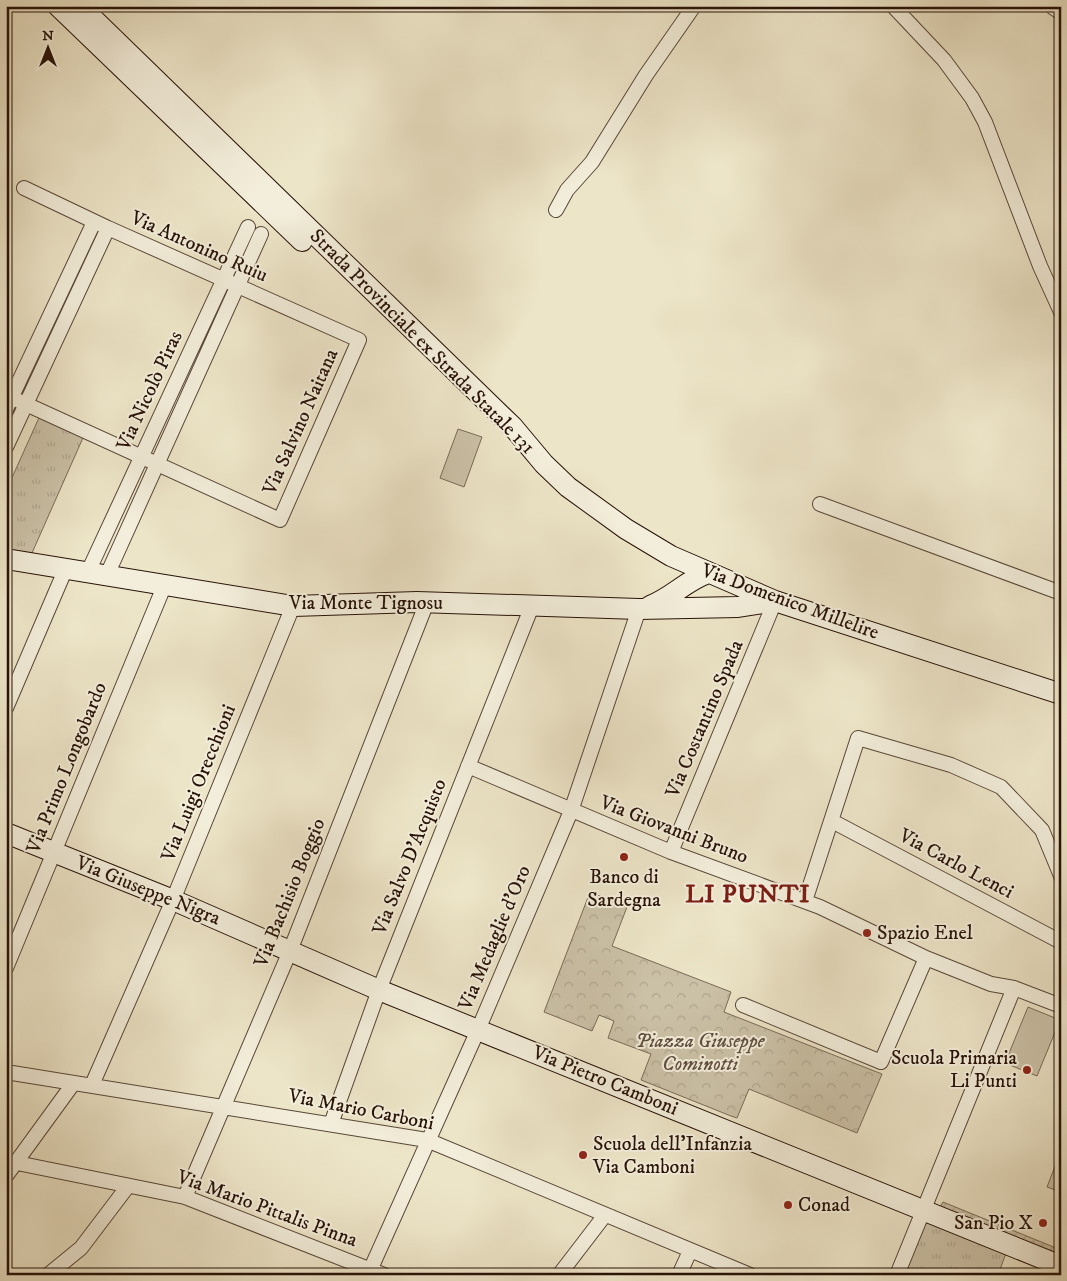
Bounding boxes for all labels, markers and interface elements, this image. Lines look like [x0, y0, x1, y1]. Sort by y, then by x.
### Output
north arrow [22, 22, 72, 72]
text: N [42, 27, 54, 45]
street label: Via Antonino Ruiu [126, 205, 271, 288]
street label: Strada Provinciale ex Strada Statale 131 [304, 224, 540, 460]
street label: Via Nicolò Piras [111, 327, 189, 456]
street label: Via Salvino Naitana [257, 345, 345, 500]
street label: Via Domenico Millelire [697, 558, 882, 646]
street label: Via Monte Tignosu [288, 591, 443, 616]
street label: Via Costantino Spada [660, 636, 750, 803]
street label: Via Primo Longobardo [21, 679, 113, 858]
street label: Via Luigi Orecchioni [156, 701, 242, 866]
street label: Via Salvo D'Acquisto [367, 775, 453, 940]
street label: Via Giovanni Bruno [595, 790, 752, 870]
street label: Via Bachisio Boggio [248, 815, 331, 972]
street label: Via Carlo Lenci [893, 823, 1018, 905]
street label: Via Giuseppe Nigra [71, 850, 224, 932]
marker: Banco di Sardegna [618, 851, 630, 863]
street label: Via Medaglie d'Oro [453, 862, 537, 1015]
place label: Banco di Sardegna [587, 865, 661, 913]
district label: LI PUNTI [685, 879, 811, 910]
place label: Spazio Enel [877, 921, 973, 946]
marker: Spazio Enel [861, 927, 873, 939]
park label: Piazza Giuseppe Cominotti [635, 1029, 766, 1077]
street label: Via Pietro Camboni [528, 1040, 681, 1122]
place label: Scuola Primaria Li Punti [891, 1046, 1017, 1094]
marker: Scuola Primaria Li Punti [1021, 1064, 1033, 1076]
street label: Via Mario Carboni [285, 1083, 436, 1136]
place label: Scuola dell'Infanzia Via Camboni [592, 1132, 752, 1180]
marker: Scuola dell'Infanzia Via Camboni [577, 1149, 589, 1161]
street label: Via Mario Pittalis Pinna [172, 1164, 361, 1253]
place label: Conad [798, 1193, 850, 1218]
marker: Conad [782, 1199, 794, 1211]
place label: San Pio X [954, 1211, 1033, 1236]
marker: San Pio X [1037, 1217, 1049, 1229]

